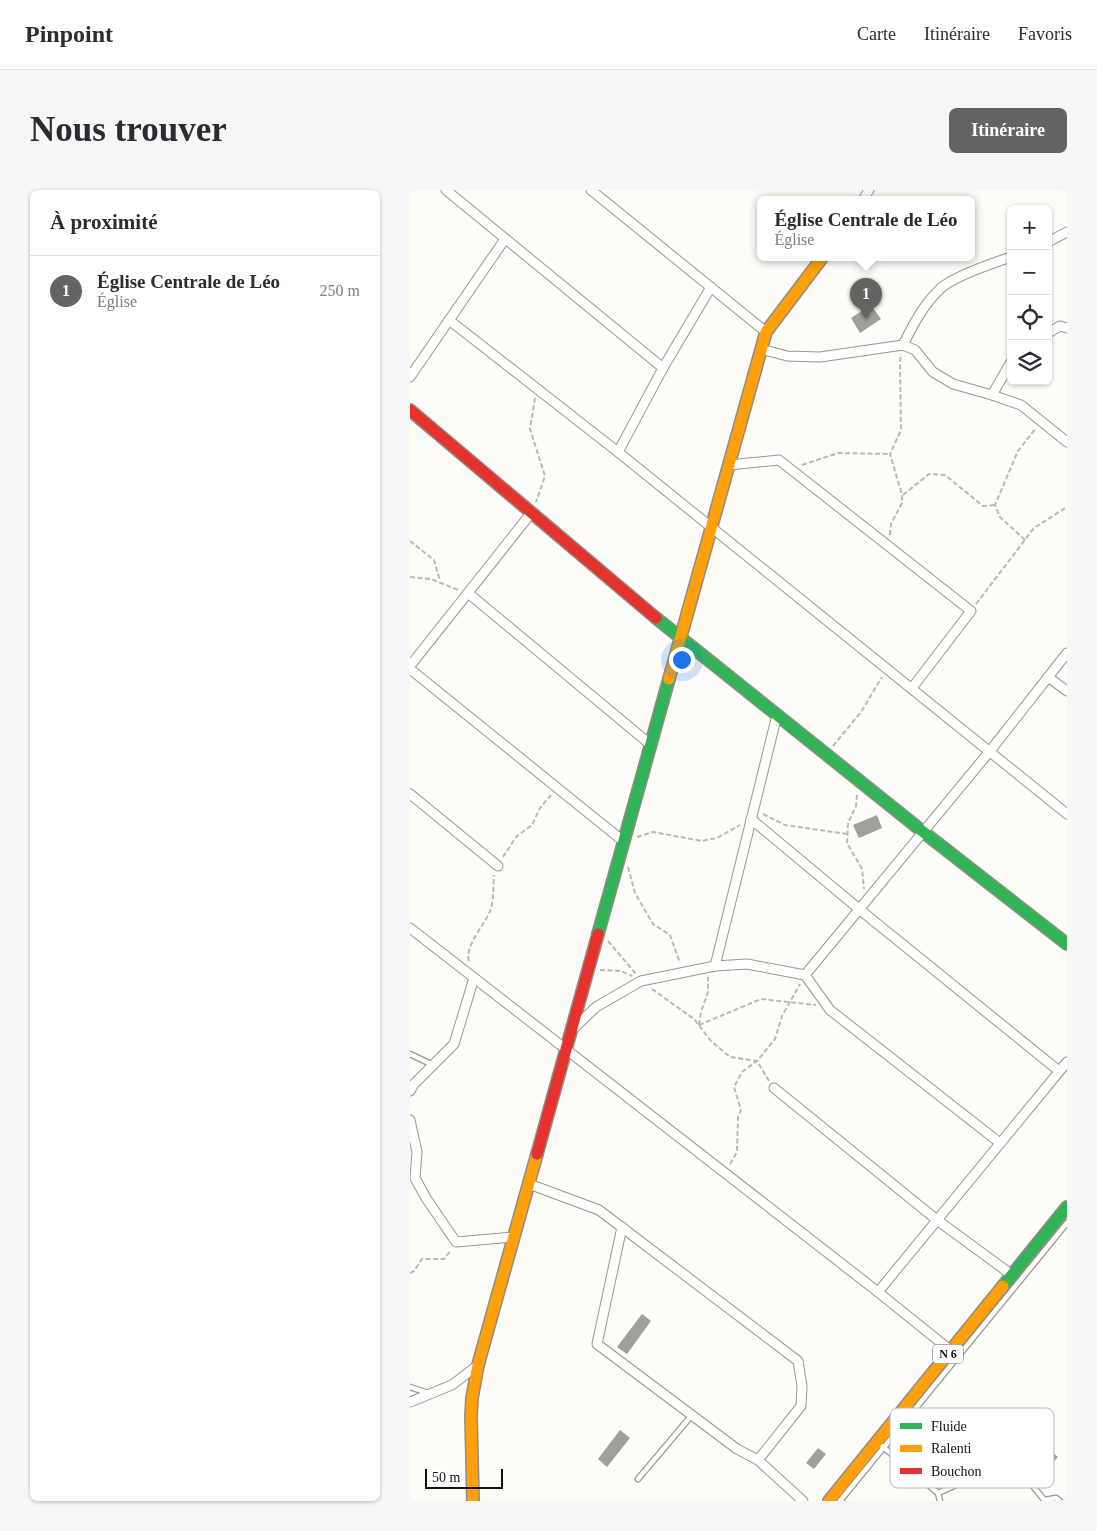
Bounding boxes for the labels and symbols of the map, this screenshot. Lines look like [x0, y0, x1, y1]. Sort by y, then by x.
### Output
pin: 1 [850, 278, 882, 319]
your location [669, 647, 695, 673]
road number: N 6 [933, 1344, 963, 1364]
legend [890, 1408, 1054, 1488]
text: Fluide [931, 1419, 967, 1434]
text: Ralenti [931, 1441, 972, 1456]
text: Bouchon [931, 1464, 982, 1479]
scale bar [425, 1466, 502, 1489]

